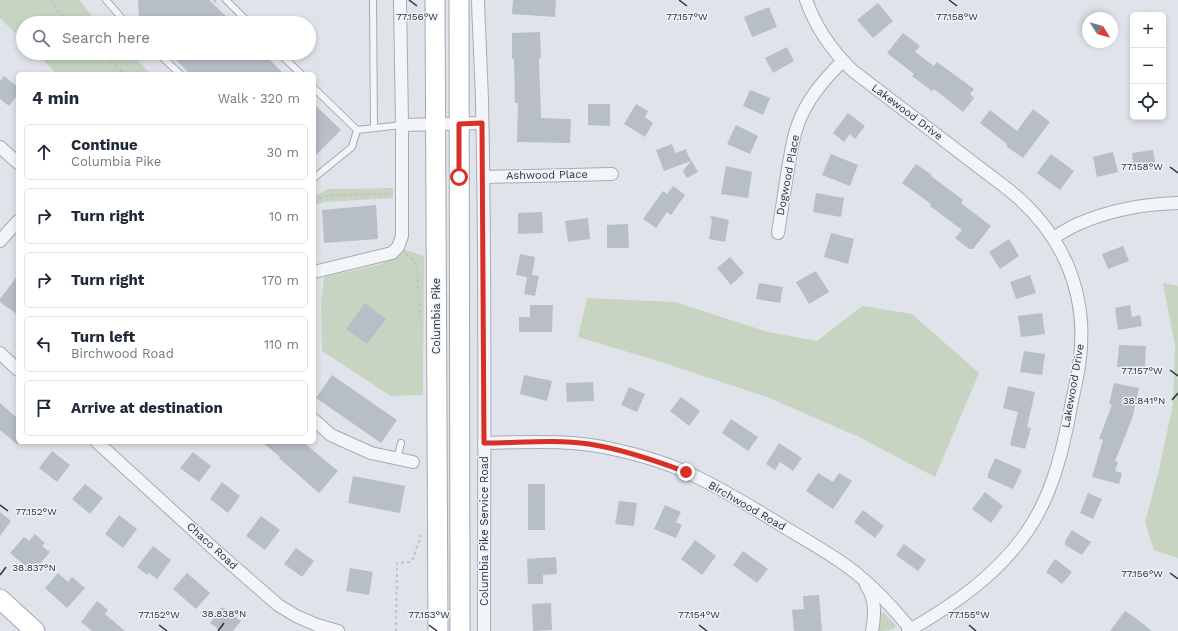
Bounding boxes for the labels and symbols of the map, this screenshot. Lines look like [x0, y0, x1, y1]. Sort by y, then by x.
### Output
text: 77.156°W [396, 11, 438, 22]
text: 77.157°W [666, 11, 708, 22]
text: 77.158°W [936, 11, 978, 22]
north arrow [1082, 12, 1118, 48]
street label: Lakewood Drive [869, 81, 945, 143]
street label: Dogwood Place [774, 134, 802, 216]
text: 77.158°W [1121, 161, 1163, 172]
route start [450, 168, 468, 186]
street label: Ashwood Place [506, 168, 588, 182]
street label: Columbia Pike [430, 278, 443, 354]
street label: Lakewood Drive [1059, 343, 1087, 429]
text: 77.157°W [1121, 365, 1163, 376]
text: 38.841°N [1123, 395, 1165, 406]
street label: Columbia Pike Service Road [478, 456, 491, 606]
route end [677, 463, 695, 481]
street label: Birchwood Road [706, 479, 788, 533]
text: 77.152°W [15, 506, 57, 517]
street label: Chaco Road [184, 520, 240, 572]
text: 38.837°N [12, 562, 56, 573]
text: 77.156°W [1121, 568, 1163, 579]
text: 38.838°N [202, 608, 246, 619]
text: 77.152°W [138, 609, 180, 620]
text: 77.153°W [408, 609, 450, 620]
text: 77.154°W [678, 609, 720, 620]
text: 77.155°W [948, 609, 990, 620]

